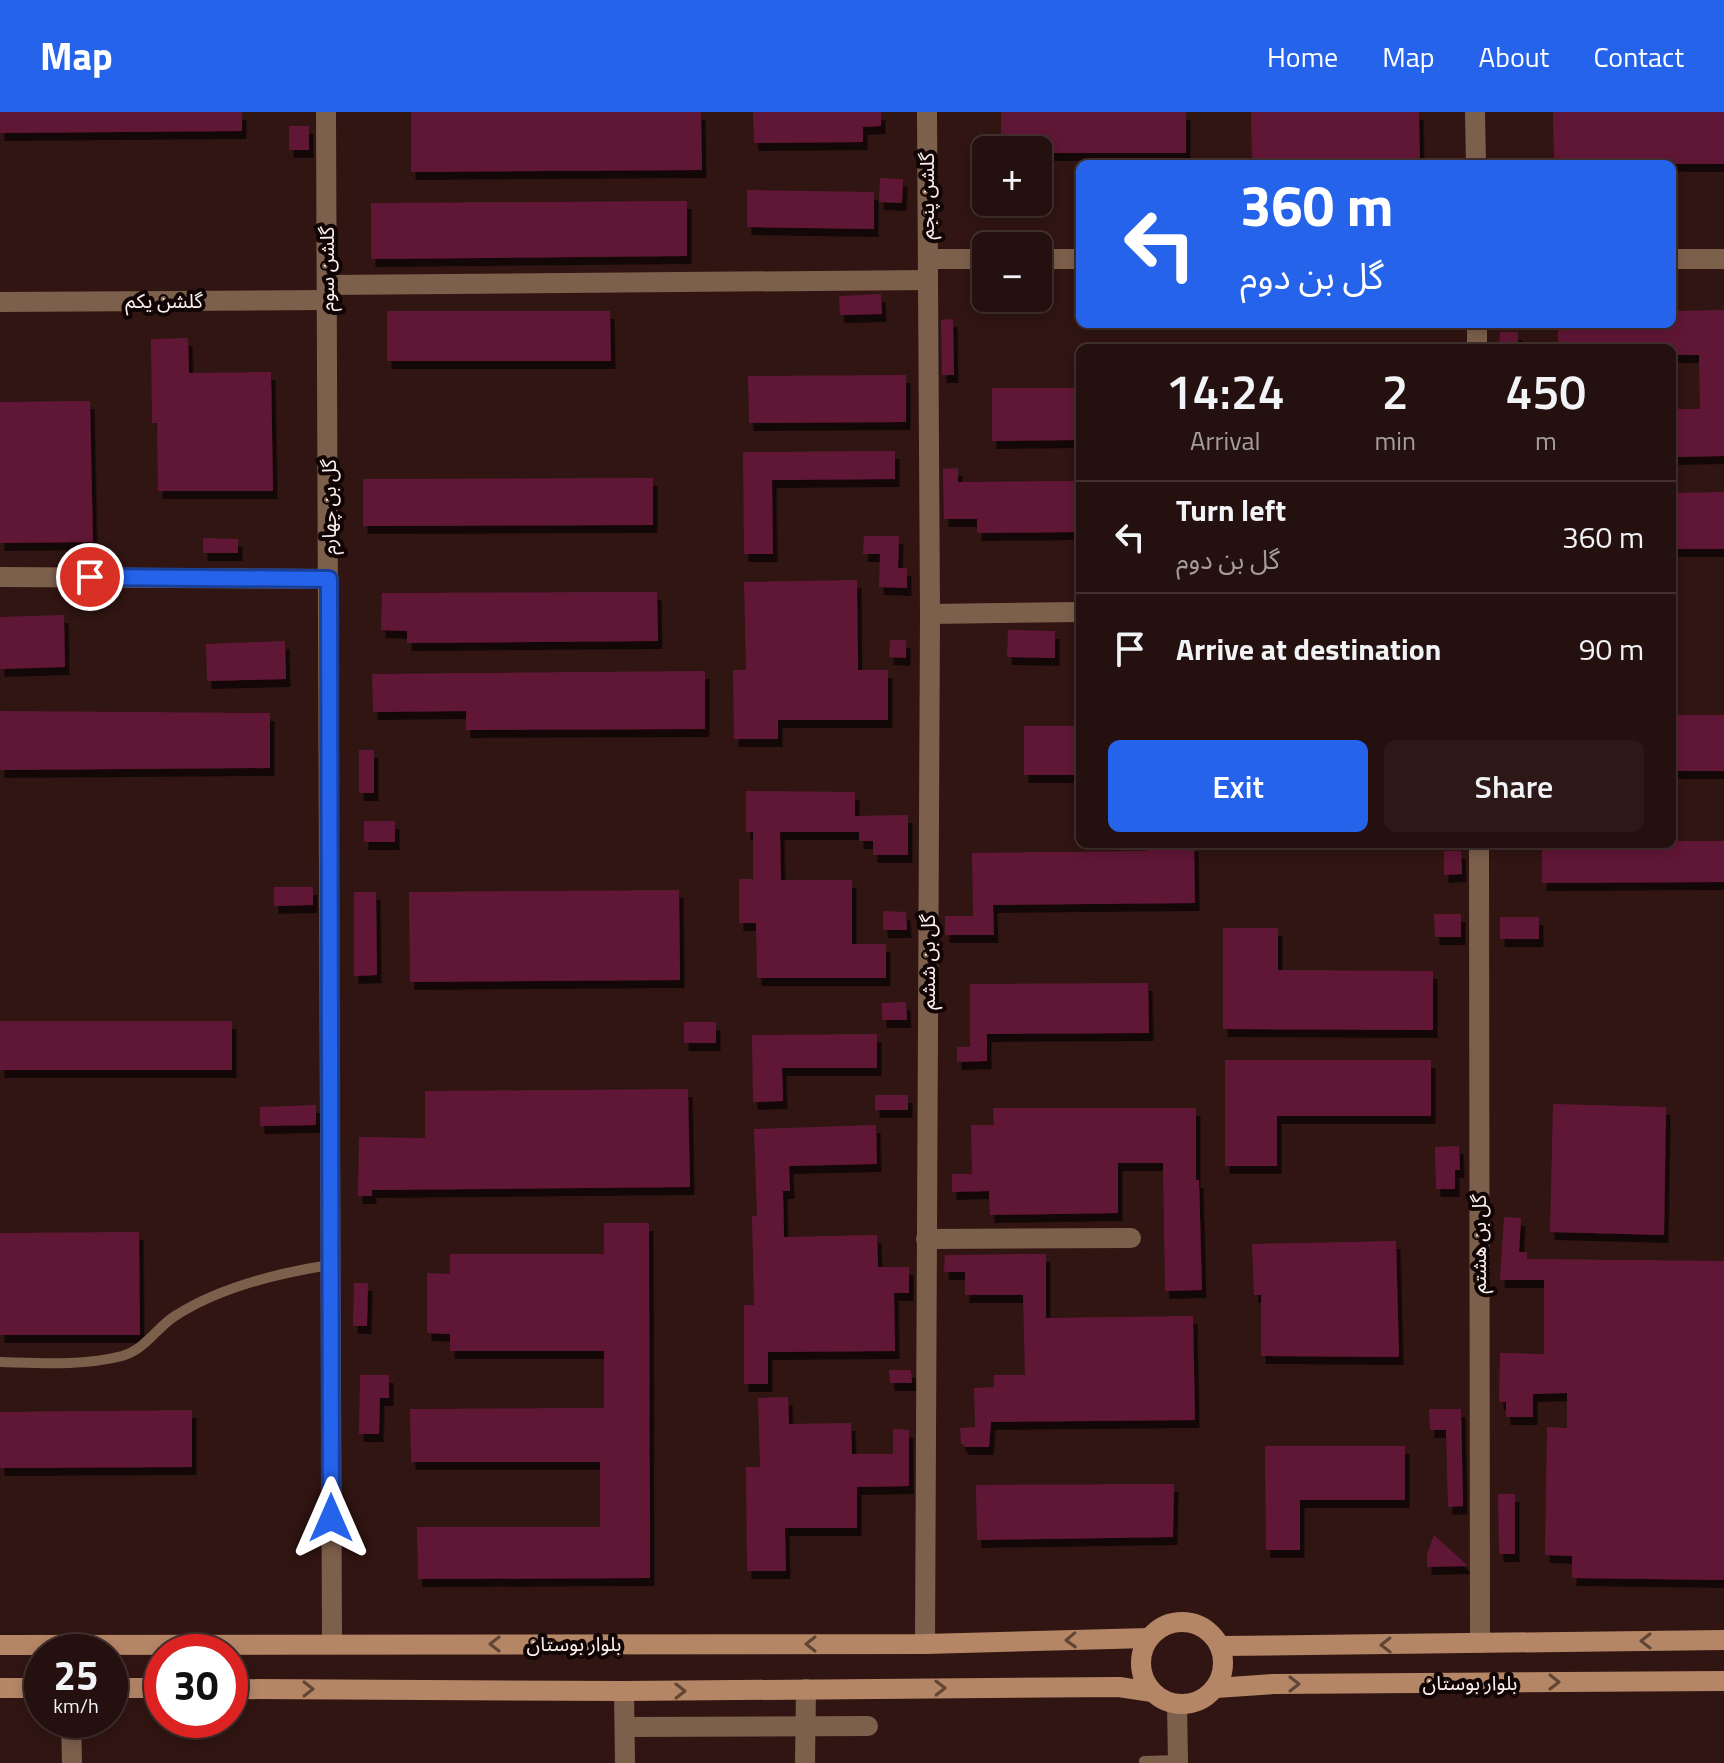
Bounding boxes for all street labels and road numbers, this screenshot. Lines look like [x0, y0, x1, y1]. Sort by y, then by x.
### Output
street label: گلشن پنجم [911, 152, 942, 240]
street label: گلشن سوم [311, 226, 342, 312]
street label: گلشن یکم [125, 285, 204, 316]
street label: گل بن چهارم [313, 458, 344, 555]
street label: گل بن ششم [912, 913, 943, 1010]
street label: گل بن هشتم [1463, 1194, 1494, 1293]
street label: بلوار بوستان [527, 1628, 621, 1659]
street label: بلوار بوستان [1423, 1667, 1517, 1698]

